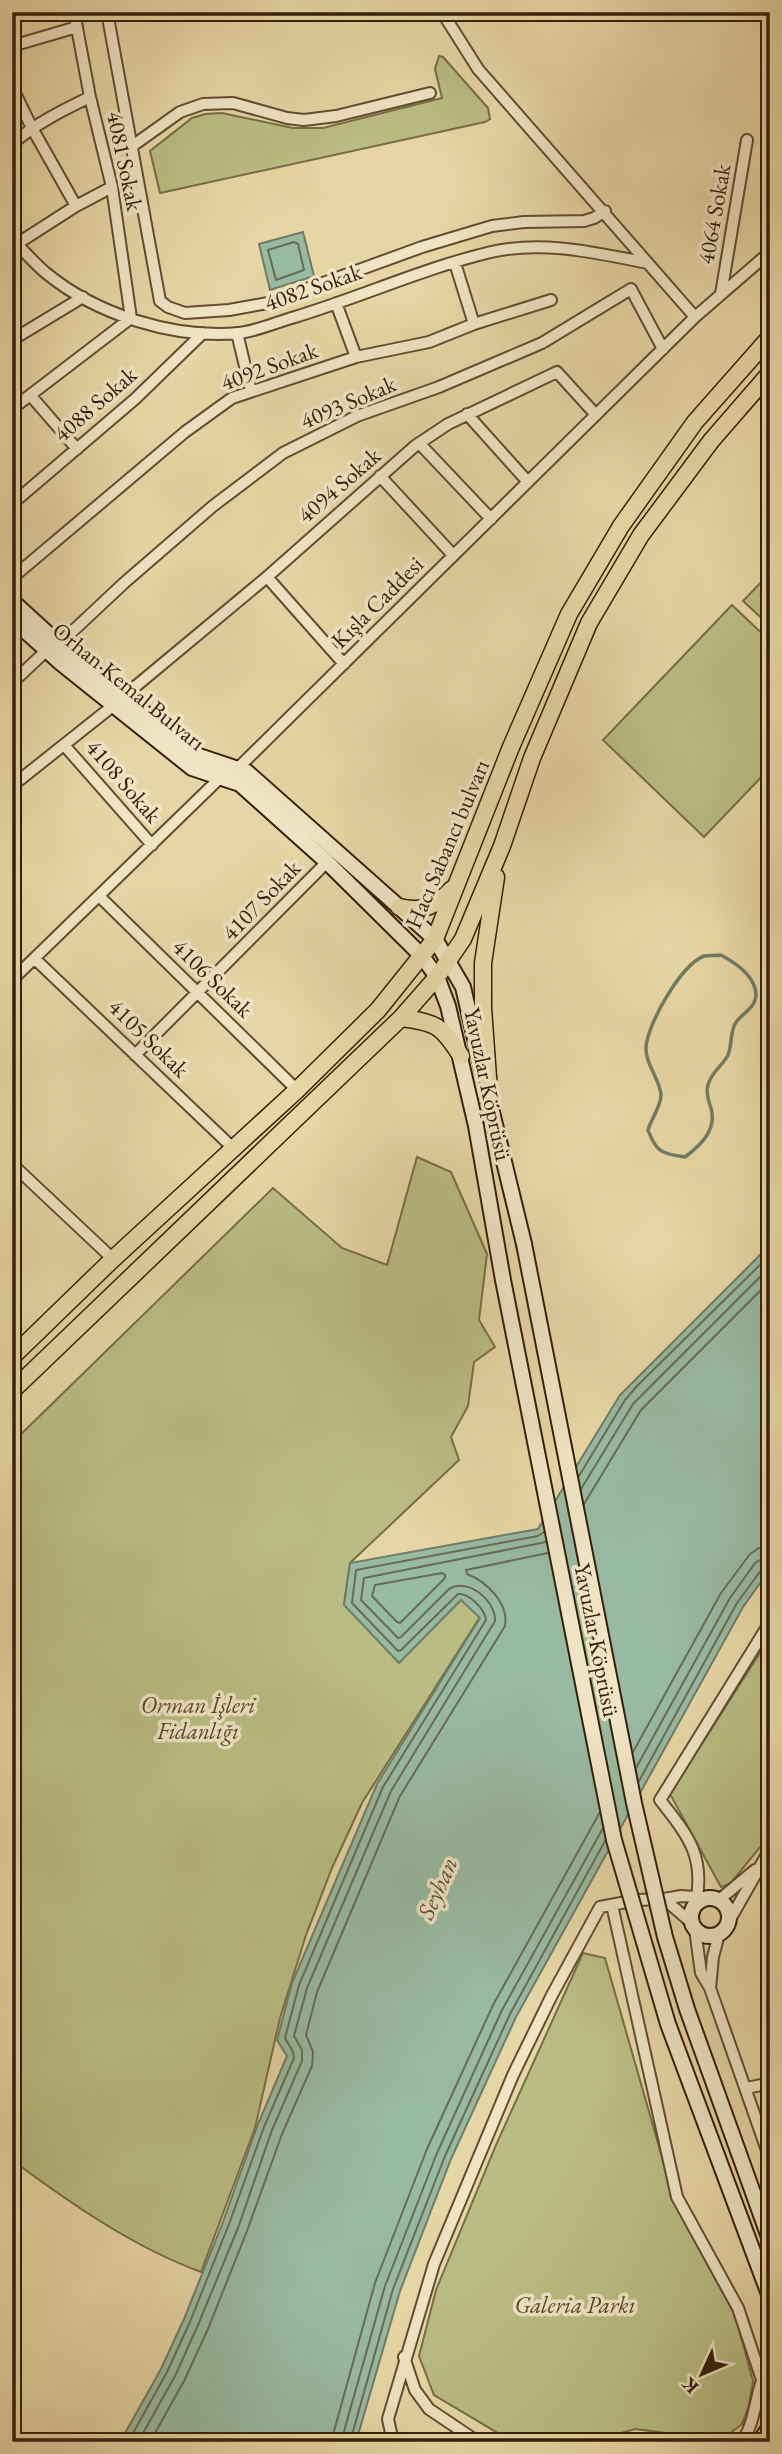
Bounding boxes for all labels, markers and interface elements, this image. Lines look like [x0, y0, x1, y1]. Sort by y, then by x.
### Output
street label: 4081 Sokak [100, 108, 150, 215]
street label: 4064 Sokak [690, 160, 738, 266]
street label: 4082 Sokak [260, 256, 367, 318]
street label: 4092 Sokak [216, 334, 323, 397]
street label: 4088 Sokak [47, 359, 144, 449]
street label: 4093 Sokak [296, 368, 402, 436]
street label: 4094 Sokak [291, 440, 388, 530]
street label: Kışla Caddesi [324, 549, 430, 655]
street label: Orhan Kemal Bulvarı [46, 615, 212, 757]
street label: 4108 Sokak [79, 733, 169, 830]
street label: Hacı Sabancı bulvarı [398, 755, 496, 933]
street label: 4107 Sokak [215, 852, 308, 947]
street label: 4106 Sokak [166, 932, 261, 1025]
street label: 4105 Sokak [102, 992, 197, 1085]
street label: Yavuzlar Köprüsü [457, 1005, 519, 1163]
street label: Yavuzlar Köprüsü [567, 1561, 627, 1719]
park label: Orman İşleri Fidanlığı [141, 1690, 257, 1746]
water label: Seyhan [409, 1852, 464, 1925]
park label: Galeria Parkı [514, 2290, 636, 2320]
north arrow [666, 2338, 736, 2408]
text: K [676, 2371, 704, 2399]

